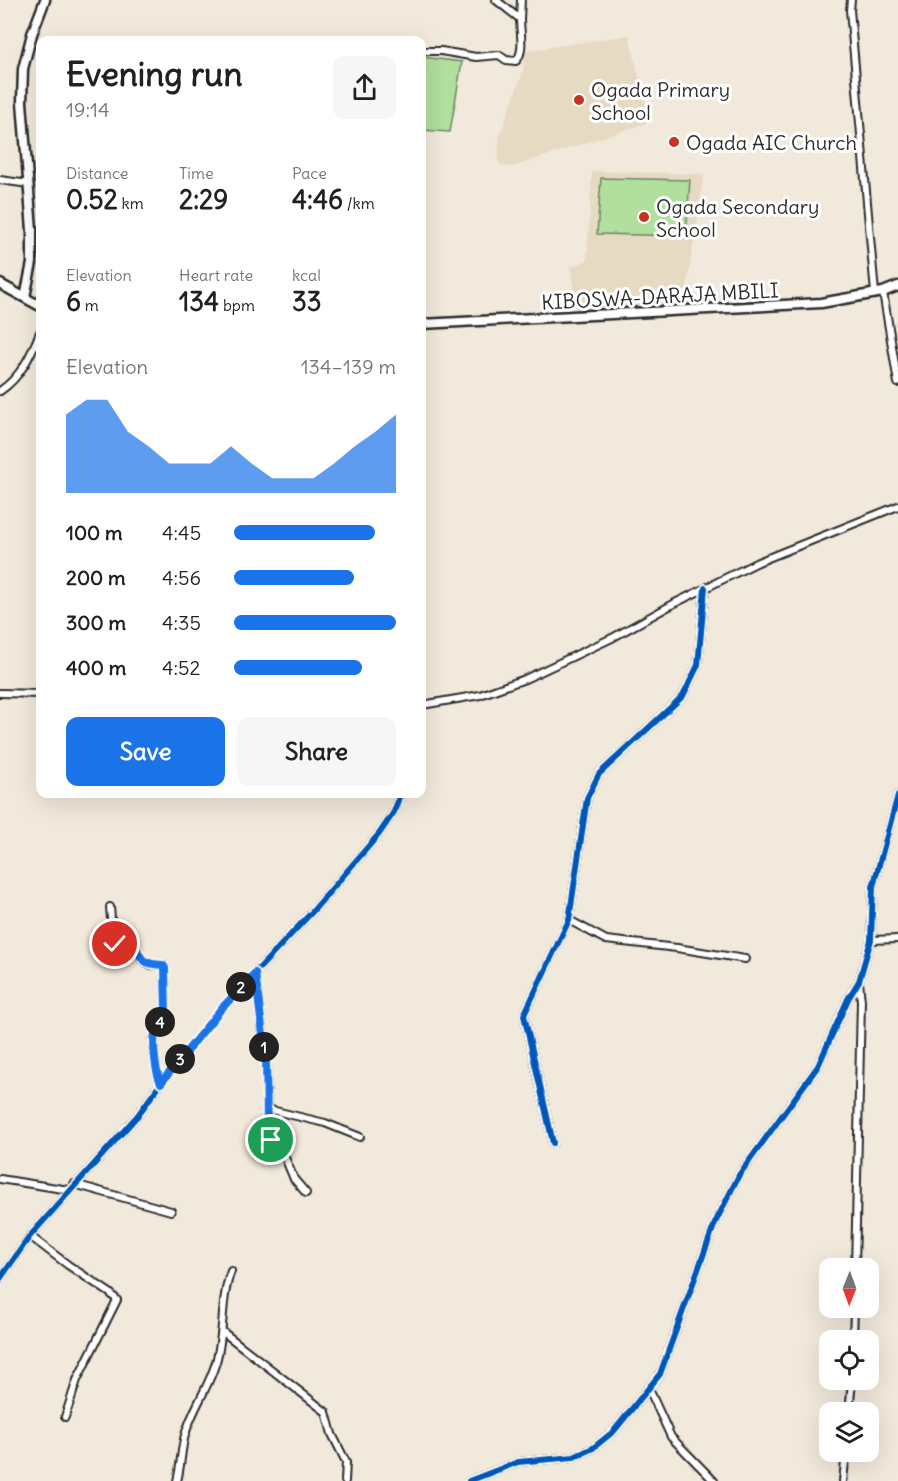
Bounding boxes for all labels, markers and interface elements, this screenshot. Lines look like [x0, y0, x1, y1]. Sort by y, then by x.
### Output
text: Evening run [66, 53, 242, 95]
button: share [333, 56, 396, 119]
place label: Ogada Primary School [591, 77, 730, 125]
marker: Ogada Primary School [572, 93, 586, 107]
text: 19:14 [66, 97, 109, 122]
place label: Ogada AIC Church [686, 130, 857, 155]
marker: Ogada AIC Church [667, 135, 681, 149]
text: Distance [66, 163, 128, 183]
text: Time [179, 163, 214, 183]
text: Pace [292, 163, 327, 183]
text: 0.52 [66, 183, 118, 216]
text: 2:29 [179, 183, 228, 216]
text: 4:46 [292, 183, 343, 216]
text: km [118, 193, 144, 213]
text: /km [343, 193, 375, 213]
place label: Ogada Secondary School [656, 194, 819, 242]
marker: Ogada Secondary School [637, 210, 651, 224]
text: Elevation [66, 265, 132, 285]
text: Heart rate [179, 265, 253, 285]
text: kcal [292, 265, 321, 285]
street label: KIBOSWA-DARAJA MBILI [541, 277, 779, 315]
text: 6 [66, 285, 81, 318]
text: 134 [179, 285, 219, 318]
text: 33 [292, 285, 322, 318]
text: m [81, 295, 99, 315]
text: bpm [219, 295, 255, 315]
text: Elevation [66, 354, 148, 379]
text: 134–139 m [301, 354, 396, 379]
text: 100 m [66, 520, 123, 545]
text: 4:45 [162, 520, 201, 545]
text: 200 m [66, 565, 126, 590]
text: 4:56 [162, 565, 201, 590]
text: 300 m [66, 610, 126, 635]
text: 4:35 [162, 610, 201, 635]
text: 400 m [66, 655, 126, 680]
text: 4:52 [162, 655, 201, 680]
button: Save [66, 717, 225, 786]
button: Share [237, 717, 396, 786]
pin [89, 918, 140, 969]
icon: check [98, 927, 131, 960]
pin: 2 [226, 972, 256, 1002]
text: 2 [237, 977, 245, 997]
pin: 4 [145, 1007, 175, 1037]
text: 4 [155, 1012, 165, 1032]
pin: 1 [249, 1032, 279, 1062]
text: 1 [261, 1037, 267, 1057]
pin: 3 [165, 1044, 195, 1074]
text: 3 [175, 1049, 185, 1069]
pin [245, 1114, 296, 1165]
icon: arrive [254, 1123, 287, 1156]
north arrow [819, 1258, 879, 1318]
map controls [819, 1258, 879, 1462]
button: locate [819, 1330, 879, 1390]
button: layers [819, 1402, 879, 1462]

